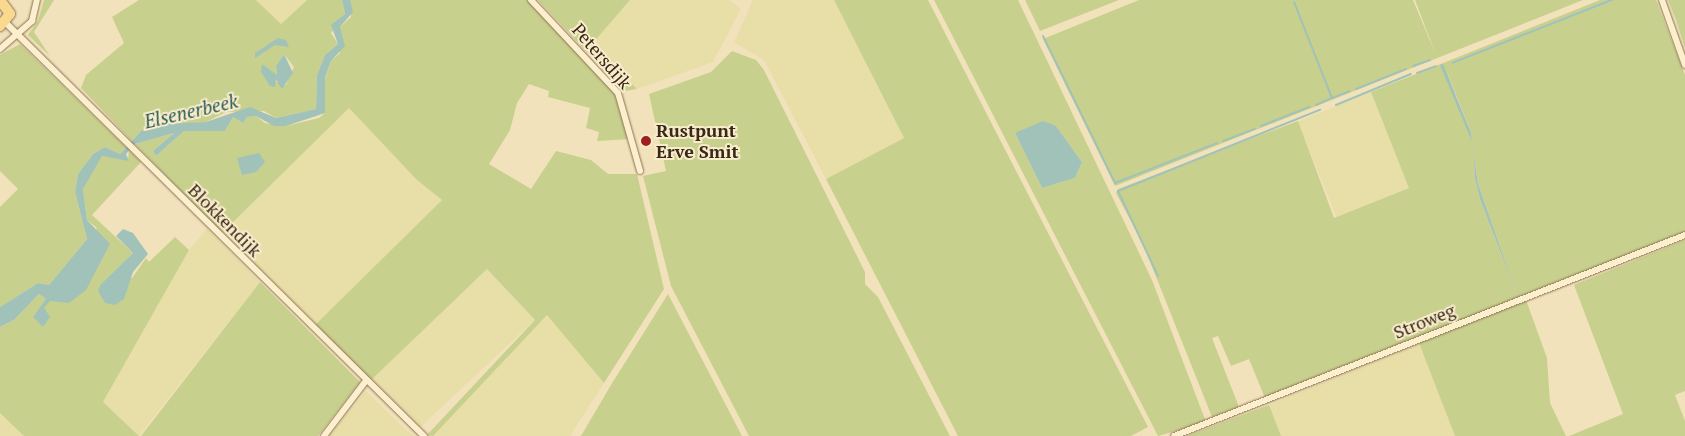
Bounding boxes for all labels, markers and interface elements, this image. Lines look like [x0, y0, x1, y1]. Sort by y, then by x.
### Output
street label: Petersdijk [568, 19, 636, 93]
water label: Elsenerbeek [142, 89, 240, 133]
place label: Rustpunt Erve Smit [656, 120, 739, 162]
marker: Rustpunt Erve Smit [640, 135, 652, 147]
street label: Blokkendijk [184, 179, 266, 261]
street label: Stroweg [1390, 299, 1458, 343]

